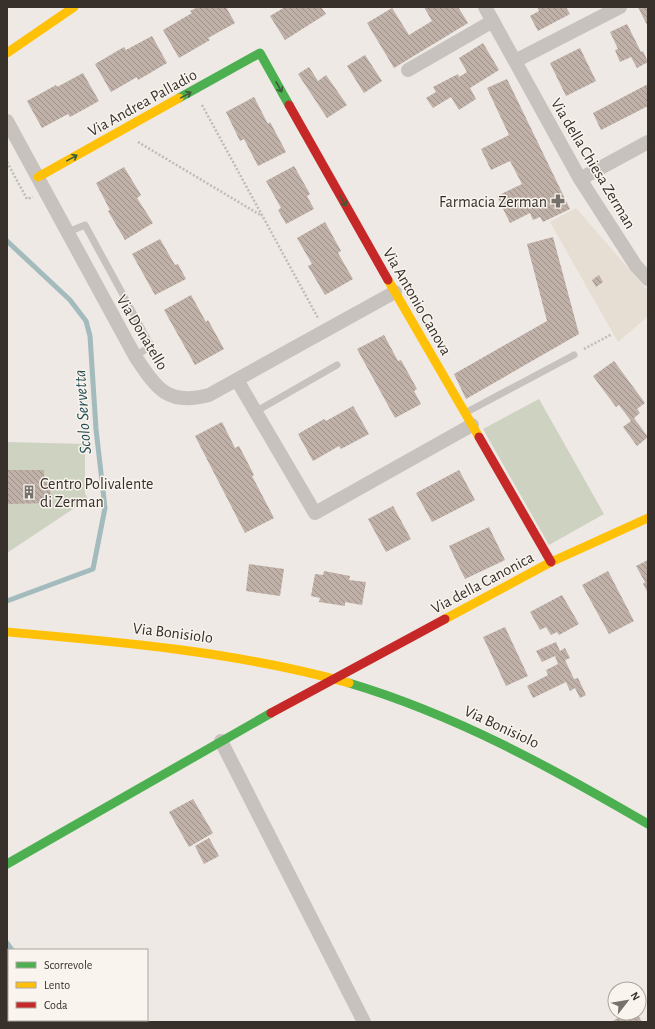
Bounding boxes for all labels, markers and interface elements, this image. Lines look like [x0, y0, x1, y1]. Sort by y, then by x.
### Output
street label: Via Andrea Palladio [85, 66, 200, 139]
one-way arrow [276, 81, 284, 93]
one-way arrow [180, 90, 192, 98]
street label: Via della Chiesa Zerman [548, 95, 638, 232]
one-way arrow [66, 154, 78, 162]
pharmacy icon: Farmacia Zerman [550, 193, 566, 209]
one-way arrow [340, 194, 348, 206]
place label: Farmacia Zerman [439, 194, 547, 210]
street label: Via Antonio Canova [380, 245, 454, 358]
street label: Via Donatello [113, 292, 171, 373]
water label: Scolo Servetta [71, 369, 94, 455]
place label: Centro Polivalente di Zerman [40, 476, 153, 510]
building icon: Centro Polivalente di Zerman [21, 484, 37, 500]
street label: Via della Canonica [429, 549, 536, 617]
street label: Via Bonisiolo [132, 620, 214, 646]
street label: Via Bonisiolo [462, 703, 542, 751]
legend [8, 949, 148, 1021]
text: Scorrevole [44, 959, 92, 971]
text: Lento [44, 979, 70, 991]
north arrow [607, 981, 647, 1021]
text: N [628, 990, 642, 1002]
text: Coda [44, 999, 68, 1011]

